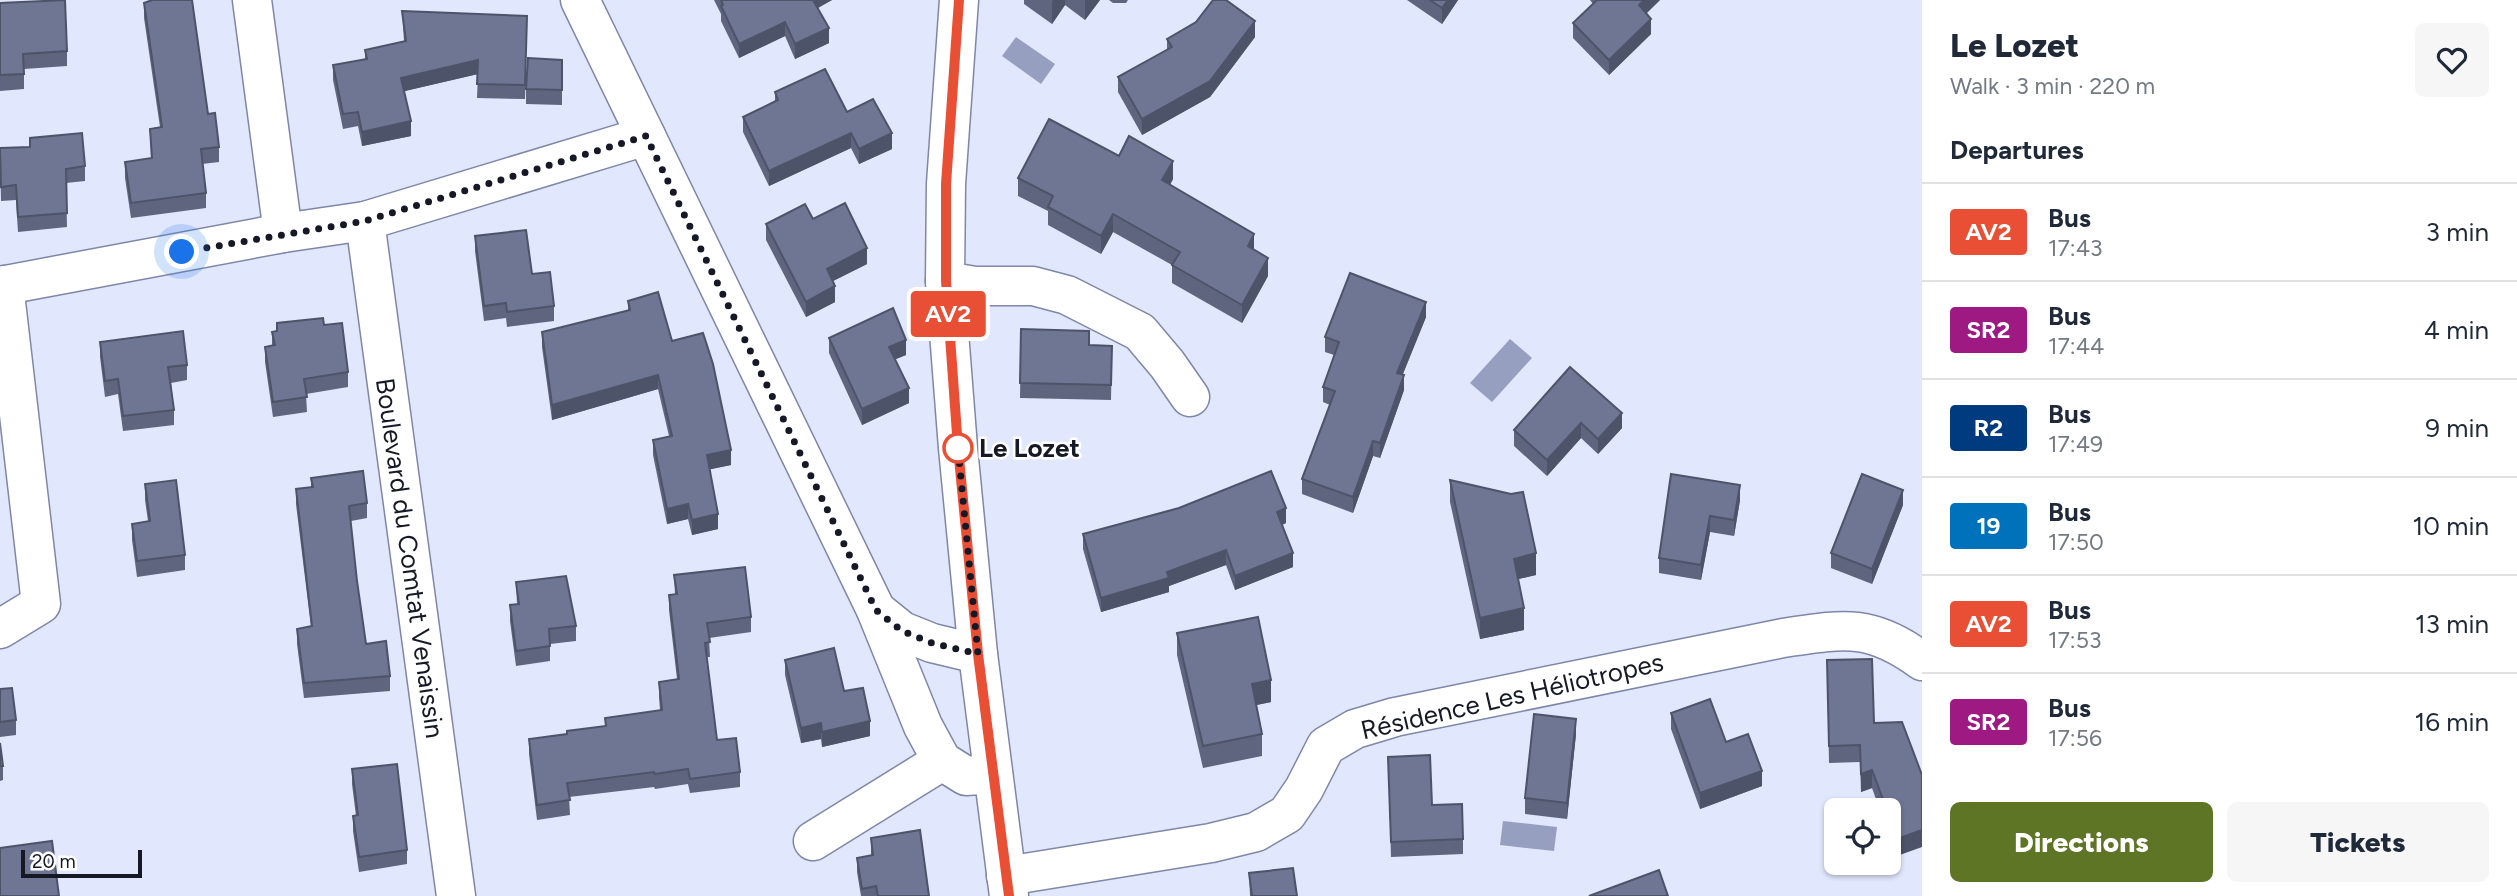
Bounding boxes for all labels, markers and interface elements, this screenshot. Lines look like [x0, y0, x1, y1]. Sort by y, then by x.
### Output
button: heart [2415, 23, 2489, 97]
text: Le Lozet [1950, 26, 2079, 65]
text: Walk · 3 min · 220 m [1950, 72, 2155, 100]
text: Departures [1950, 134, 2084, 166]
text: Bus [2048, 202, 2091, 234]
text: 3 min [2426, 216, 2489, 248]
text: AV2 [1965, 217, 2012, 246]
your location [164, 234, 199, 269]
text: 17:43 [2048, 234, 2102, 262]
line badge: AV2 [908, 291, 988, 337]
text: AV2 [925, 299, 971, 328]
text: Bus [2048, 300, 2091, 332]
text: 4 min [2424, 314, 2489, 346]
text: SR2 [1967, 315, 2010, 344]
text: 17:44 [2048, 332, 2104, 360]
street label: Boulevard du Comtat Venaissin [369, 376, 451, 740]
text: Bus [2048, 398, 2091, 430]
text: 9 min [2425, 412, 2489, 444]
text: R2 [1974, 413, 2003, 442]
text: 17:49 [2048, 430, 2103, 458]
place label: Le Lozet [979, 432, 1080, 464]
marker: Le Lozet [943, 433, 973, 463]
text: Bus [2048, 496, 2091, 528]
text: 10 min [2413, 510, 2489, 542]
text: 19 [1976, 511, 2001, 540]
text: 17:50 [2048, 528, 2104, 556]
text: Bus [2048, 594, 2091, 626]
text: 13 min [2415, 608, 2489, 640]
text: AV2 [1965, 609, 2012, 638]
text: 17:53 [2048, 626, 2101, 654]
street label: Résidence Les Héliotropes [1358, 646, 1666, 746]
text: Bus [2048, 692, 2091, 724]
text: 16 min [2414, 706, 2489, 738]
text: SR2 [1967, 707, 2010, 736]
text: 17:56 [2048, 724, 2102, 752]
map controls [1824, 798, 1901, 875]
button: locate [1824, 798, 1901, 875]
button: Directions [1950, 802, 2213, 882]
button: Tickets [2227, 802, 2489, 882]
scale bar [21, 847, 142, 879]
text: 20 m [32, 850, 76, 873]

